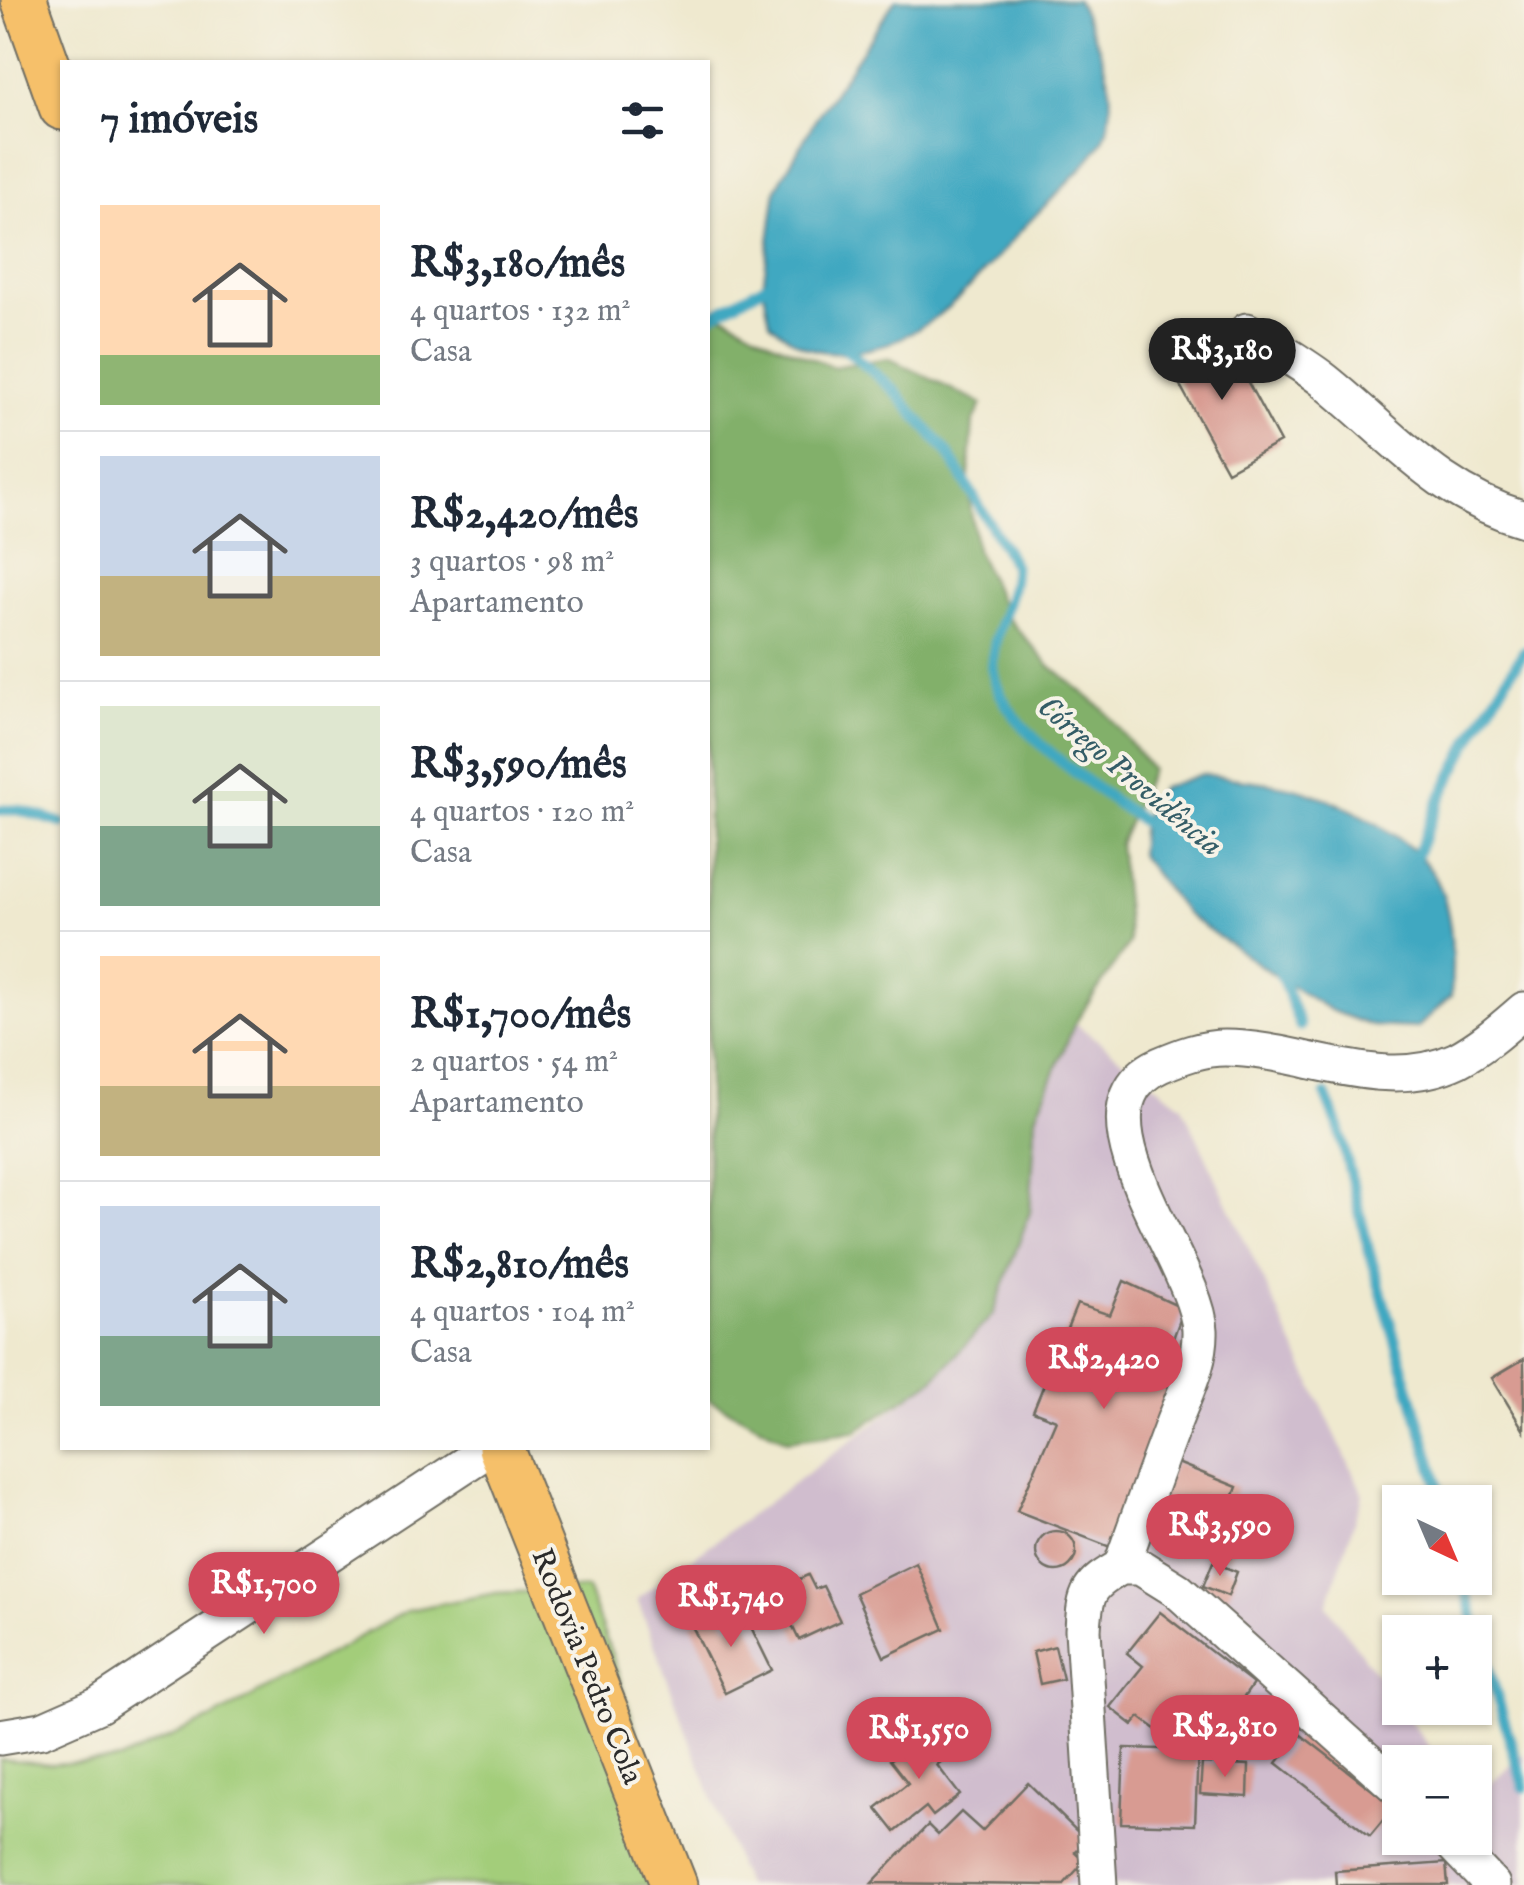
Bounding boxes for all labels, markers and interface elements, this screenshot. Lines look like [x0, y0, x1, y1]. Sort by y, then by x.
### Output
icon: filters [615, 93, 670, 148]
text: 7 imóveis [100, 94, 258, 147]
text: R$3,180/mês [410, 238, 625, 291]
icon: home [180, 245, 300, 365]
text: 4 quartos · 132 m² [410, 291, 631, 332]
pin: R$3,180 [1130, 318, 1314, 403]
text: R$3,180 [1171, 330, 1273, 371]
text: Casa [410, 332, 472, 373]
text: R$2,420/mês [410, 489, 638, 542]
icon: home [180, 496, 300, 616]
text: 3 quartos · 98 m² [410, 542, 615, 583]
text: Apartamento [410, 583, 584, 624]
water label: Córrego Providência [1028, 688, 1230, 866]
text: R$3,590/mês [410, 739, 627, 792]
icon: home [180, 746, 300, 866]
text: 4 quartos · 120 m² [410, 792, 634, 833]
text: Casa [410, 833, 472, 874]
text: R$1,700/mês [410, 989, 631, 1042]
icon: home [180, 996, 300, 1116]
text: 2 quartos · 54 m² [410, 1042, 618, 1083]
text: Apartamento [410, 1083, 584, 1124]
text: R$2,810/mês [410, 1239, 629, 1292]
icon: home [180, 1246, 300, 1366]
text: 4 quartos · 104 m² [410, 1292, 635, 1333]
pin: R$2,420 [1012, 1327, 1196, 1412]
text: Casa [410, 1333, 472, 1374]
text: R$2,420 [1048, 1339, 1160, 1380]
north arrow [1382, 1485, 1492, 1595]
map controls [1382, 1485, 1492, 1855]
pin: R$3,590 [1128, 1494, 1312, 1579]
text: R$3,590 [1168, 1506, 1272, 1547]
street label: Rodovia Pedro Cola [522, 1543, 651, 1790]
pin: R$1,700 [172, 1552, 356, 1637]
text: R$1,700 [210, 1564, 318, 1605]
pin: R$1,740 [639, 1565, 823, 1650]
text: R$1,740 [678, 1577, 784, 1618]
button: + [1382, 1615, 1492, 1725]
pin: R$2,810 [1133, 1695, 1317, 1780]
pin: R$1,550 [827, 1697, 1011, 1782]
text: R$2,810 [1172, 1707, 1278, 1748]
text: R$1,550 [868, 1709, 970, 1750]
button: − [1382, 1745, 1492, 1855]

